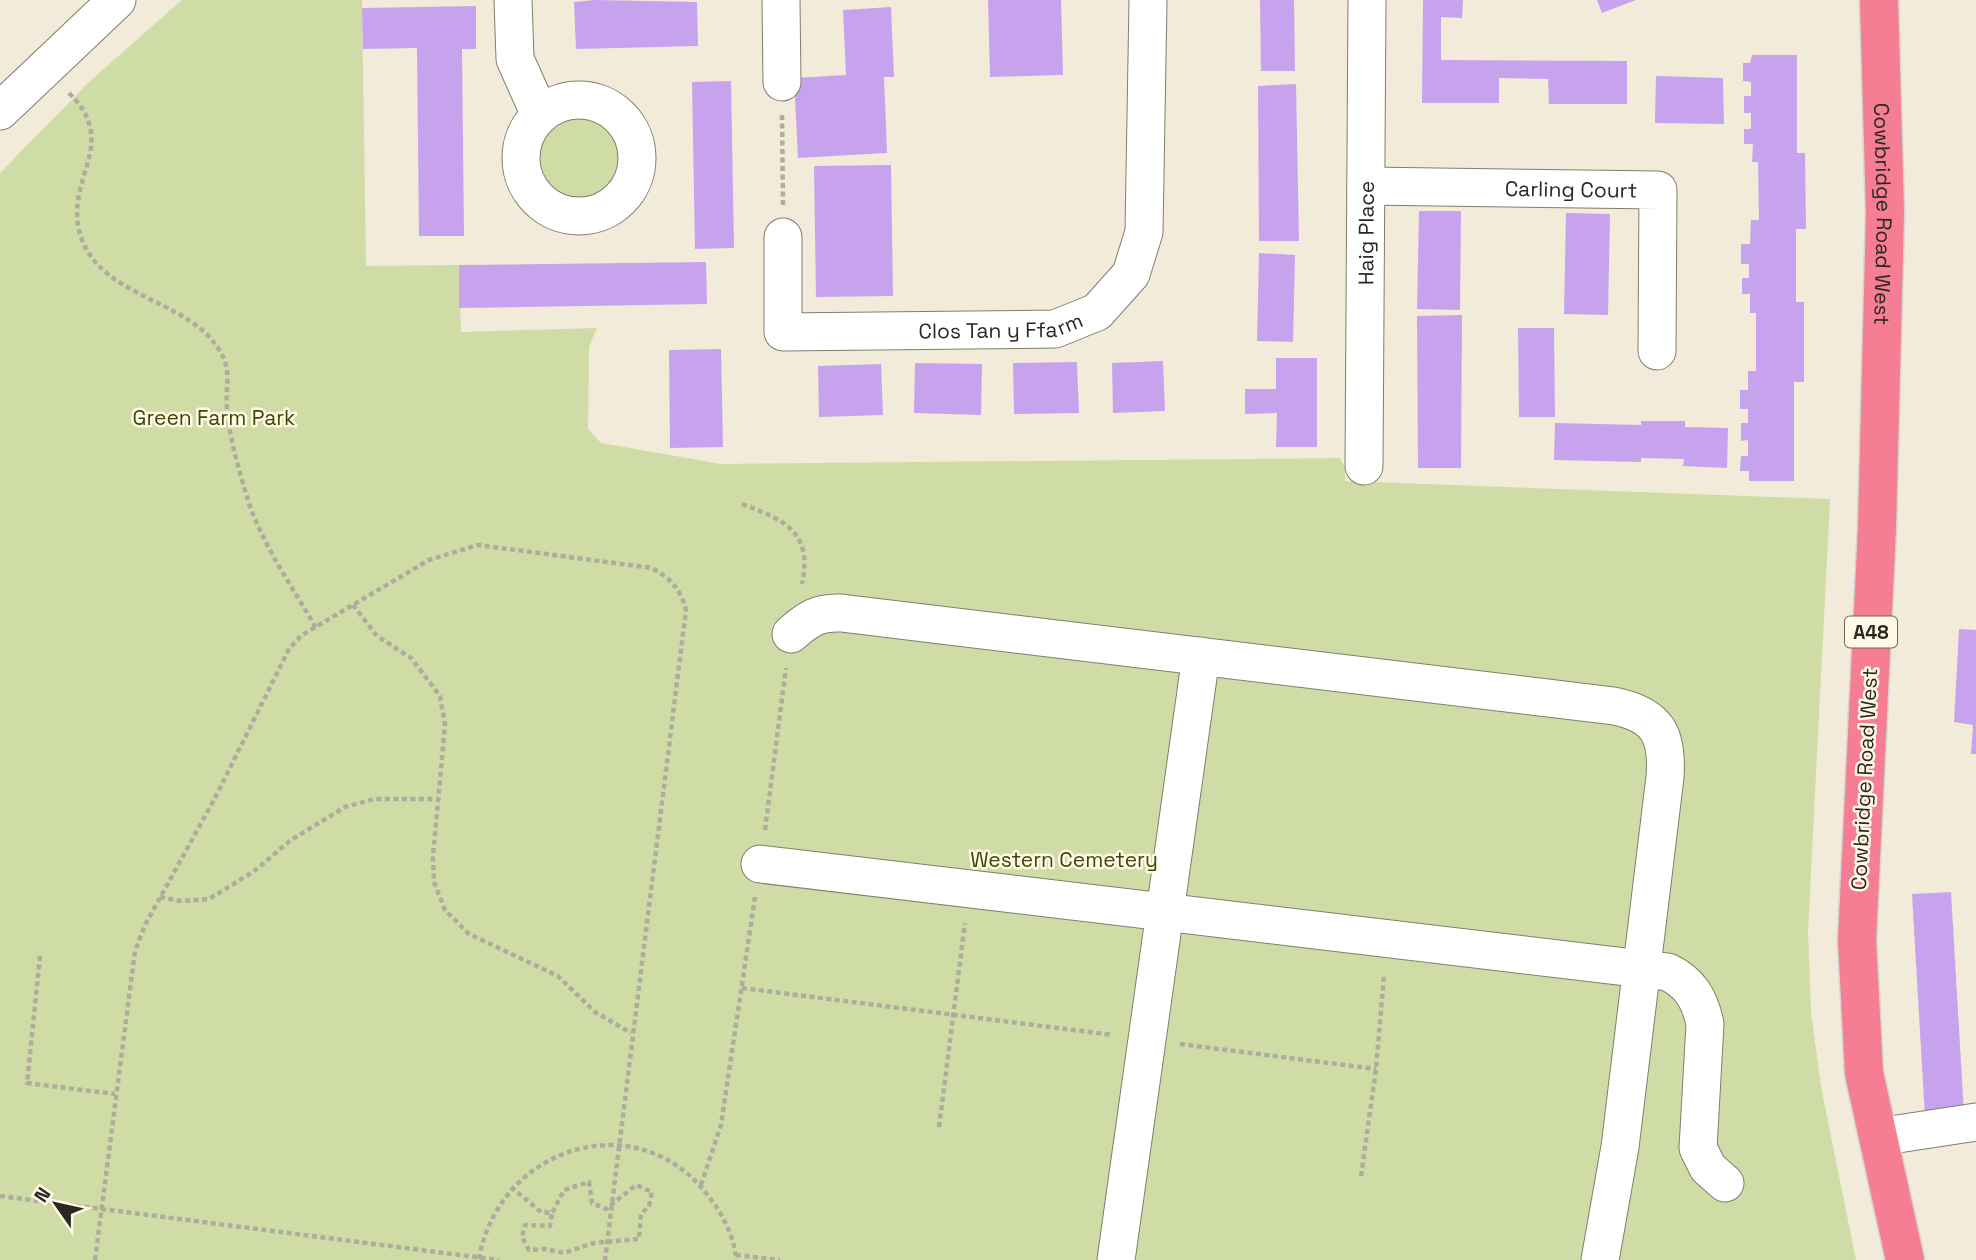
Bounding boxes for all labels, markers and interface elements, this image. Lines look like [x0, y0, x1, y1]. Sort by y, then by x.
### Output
street label: Cowbridge Road West [1868, 102, 1899, 325]
street label: Carling Court [1505, 174, 1637, 203]
street label: Haig Place [1352, 181, 1379, 285]
street label: Clos Tan y Ffarm [918, 306, 1087, 344]
park label: Green Farm Park [133, 404, 295, 431]
road number: A48 [1845, 617, 1897, 648]
street label: Cowbridge Road West [1845, 667, 1883, 891]
park label: Western Cemetery [970, 846, 1158, 873]
north arrow [21, 1169, 91, 1239]
text: N [28, 1183, 56, 1207]

